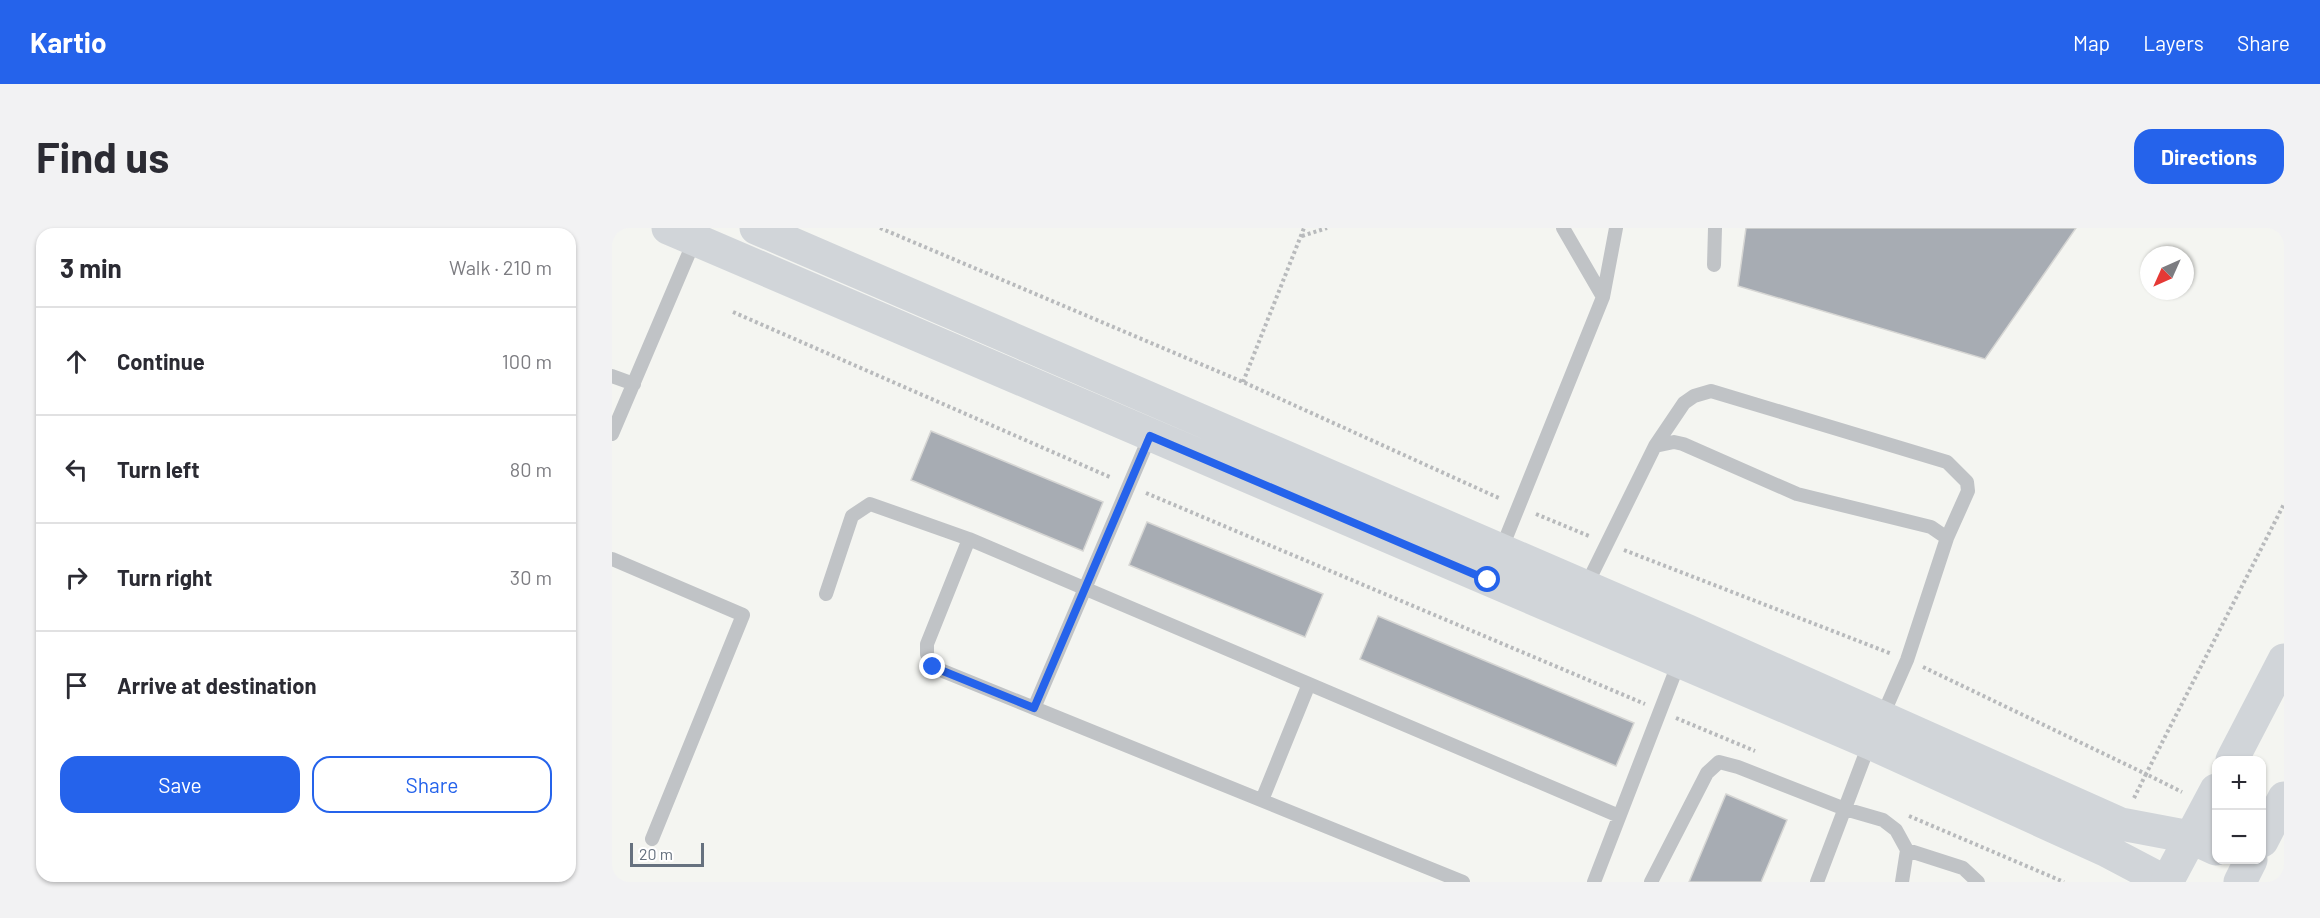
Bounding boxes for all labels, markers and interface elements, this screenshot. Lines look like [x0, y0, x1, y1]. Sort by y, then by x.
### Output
text: Kartio [30, 25, 107, 59]
text: Map [2073, 30, 2110, 55]
text: Layers [2143, 30, 2204, 55]
text: Share [2237, 30, 2290, 55]
button: Directions [2134, 129, 2284, 184]
text: Find us [36, 131, 169, 181]
north arrow [2140, 246, 2194, 300]
text: 3 min [60, 252, 122, 283]
text: Walk · 210 m [449, 255, 552, 279]
icon: ahead [60, 345, 93, 378]
text: Continue [117, 348, 205, 374]
text: 100 m [502, 349, 552, 373]
icon: left [60, 453, 93, 486]
text: Turn left [117, 456, 200, 482]
text: 80 m [510, 457, 552, 481]
icon: right [60, 561, 93, 594]
text: Turn right [117, 564, 212, 590]
text: 30 m [510, 565, 552, 589]
route start [1474, 566, 1500, 592]
route end [919, 653, 945, 679]
icon: arrive [60, 669, 93, 702]
text: Arrive at destination [117, 672, 316, 698]
button: Save [60, 756, 300, 813]
button: Share [312, 756, 552, 813]
map controls [2212, 756, 2266, 864]
button: + [2212, 756, 2266, 810]
button: − [2212, 810, 2266, 864]
scale bar [630, 840, 704, 868]
text: 20 m [639, 844, 673, 863]

